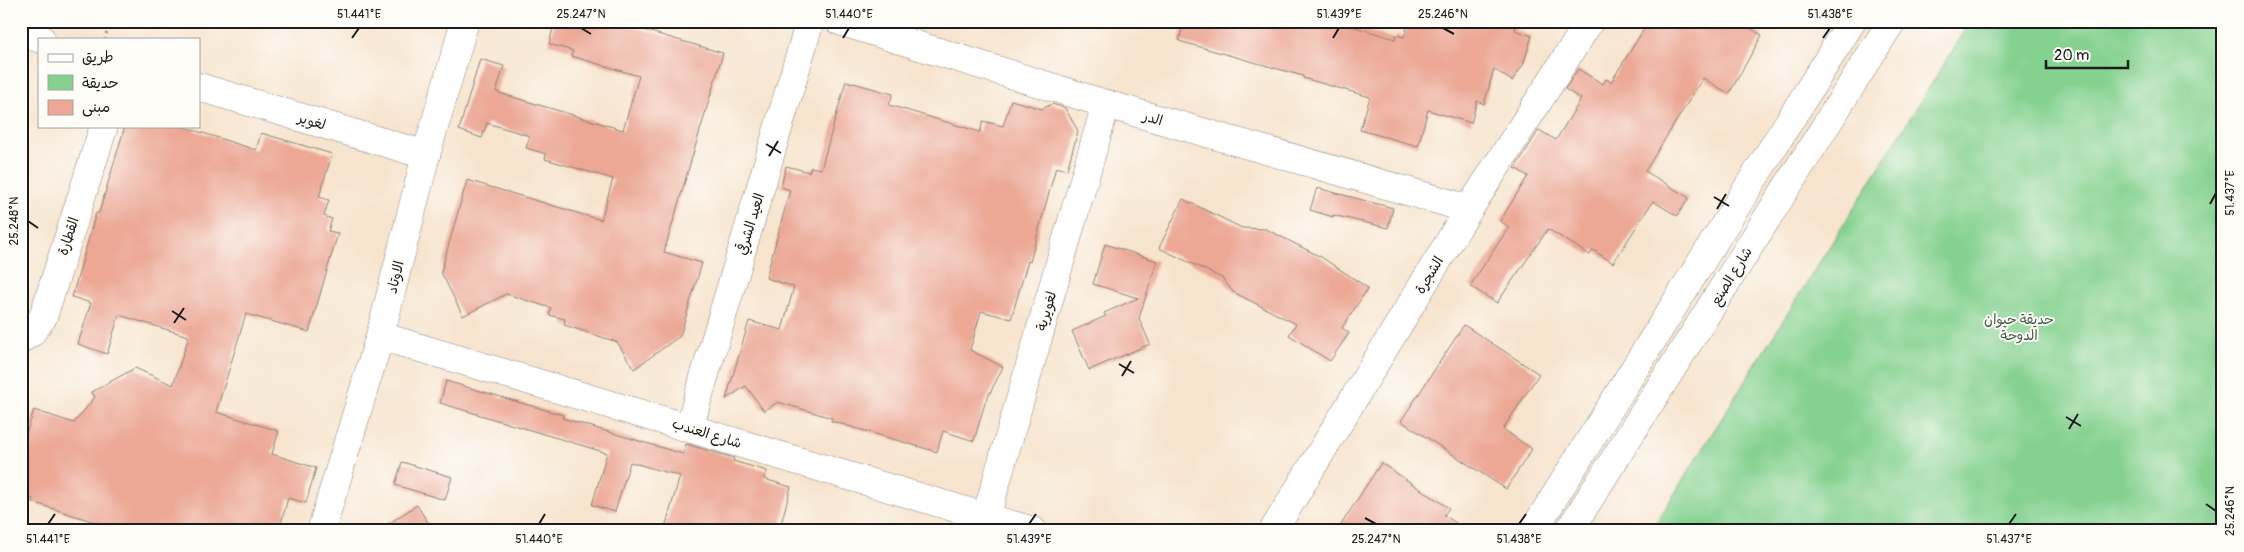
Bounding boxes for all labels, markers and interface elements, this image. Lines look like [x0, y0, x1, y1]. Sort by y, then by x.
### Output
text: 51.441°E [337, 7, 381, 22]
text: 25.247°N [556, 7, 606, 22]
text: 51.440°E [825, 7, 873, 22]
text: 51.439°E [1316, 7, 1362, 22]
text: 25.246°N [1418, 7, 1468, 22]
text: 51.438°E [1807, 7, 1853, 22]
legend [38, 38, 200, 128]
scale bar [2046, 38, 2129, 70]
text: 20 m [2054, 46, 2089, 65]
text: طريق [82, 48, 114, 67]
text: حديقة [82, 74, 119, 93]
text: مبنى [82, 98, 110, 117]
street label: الدر [1140, 107, 1165, 129]
street label: لغوير [295, 109, 328, 134]
text: 51.437°E [2223, 170, 2238, 216]
street label: العيد الشرقي [733, 191, 770, 258]
text: 25.248°N [7, 197, 22, 245]
street label: القطارة [54, 215, 83, 257]
street label: شارع الصنع [1707, 244, 1758, 310]
street label: الشجرة [1412, 253, 1447, 297]
street label: الاوتاد [383, 259, 409, 295]
street label: لغويرية [1033, 289, 1060, 333]
park label: حديقة حيوان الدوحة [1984, 311, 2054, 344]
street label: شارع العندب [670, 415, 744, 453]
text: 25.246°N [2223, 486, 2238, 536]
text: 51.441°E [26, 532, 70, 547]
text: 51.440°E [515, 532, 563, 547]
text: 51.439°E [1006, 532, 1052, 547]
text: 25.247°N [1351, 532, 1401, 547]
text: 51.438°E [1496, 532, 1542, 547]
text: 51.437°E [1986, 532, 2032, 547]

